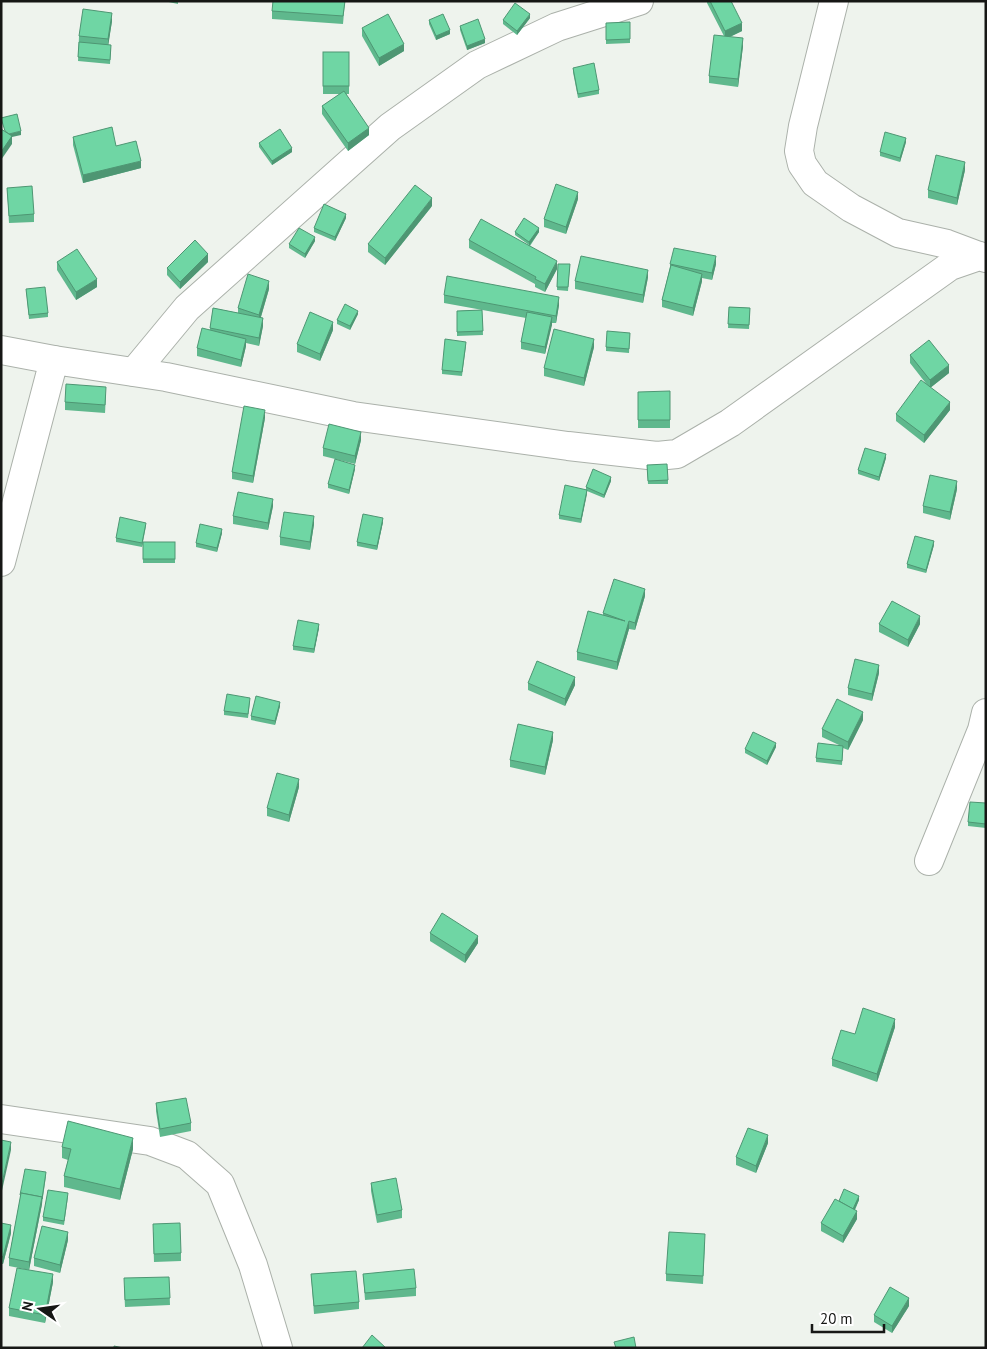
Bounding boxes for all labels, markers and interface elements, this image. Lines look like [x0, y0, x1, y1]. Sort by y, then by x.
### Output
north arrow [15, 1284, 65, 1334]
text: N [18, 1300, 37, 1313]
scale bar [812, 1302, 884, 1334]
text: 20 m [820, 1309, 853, 1328]

